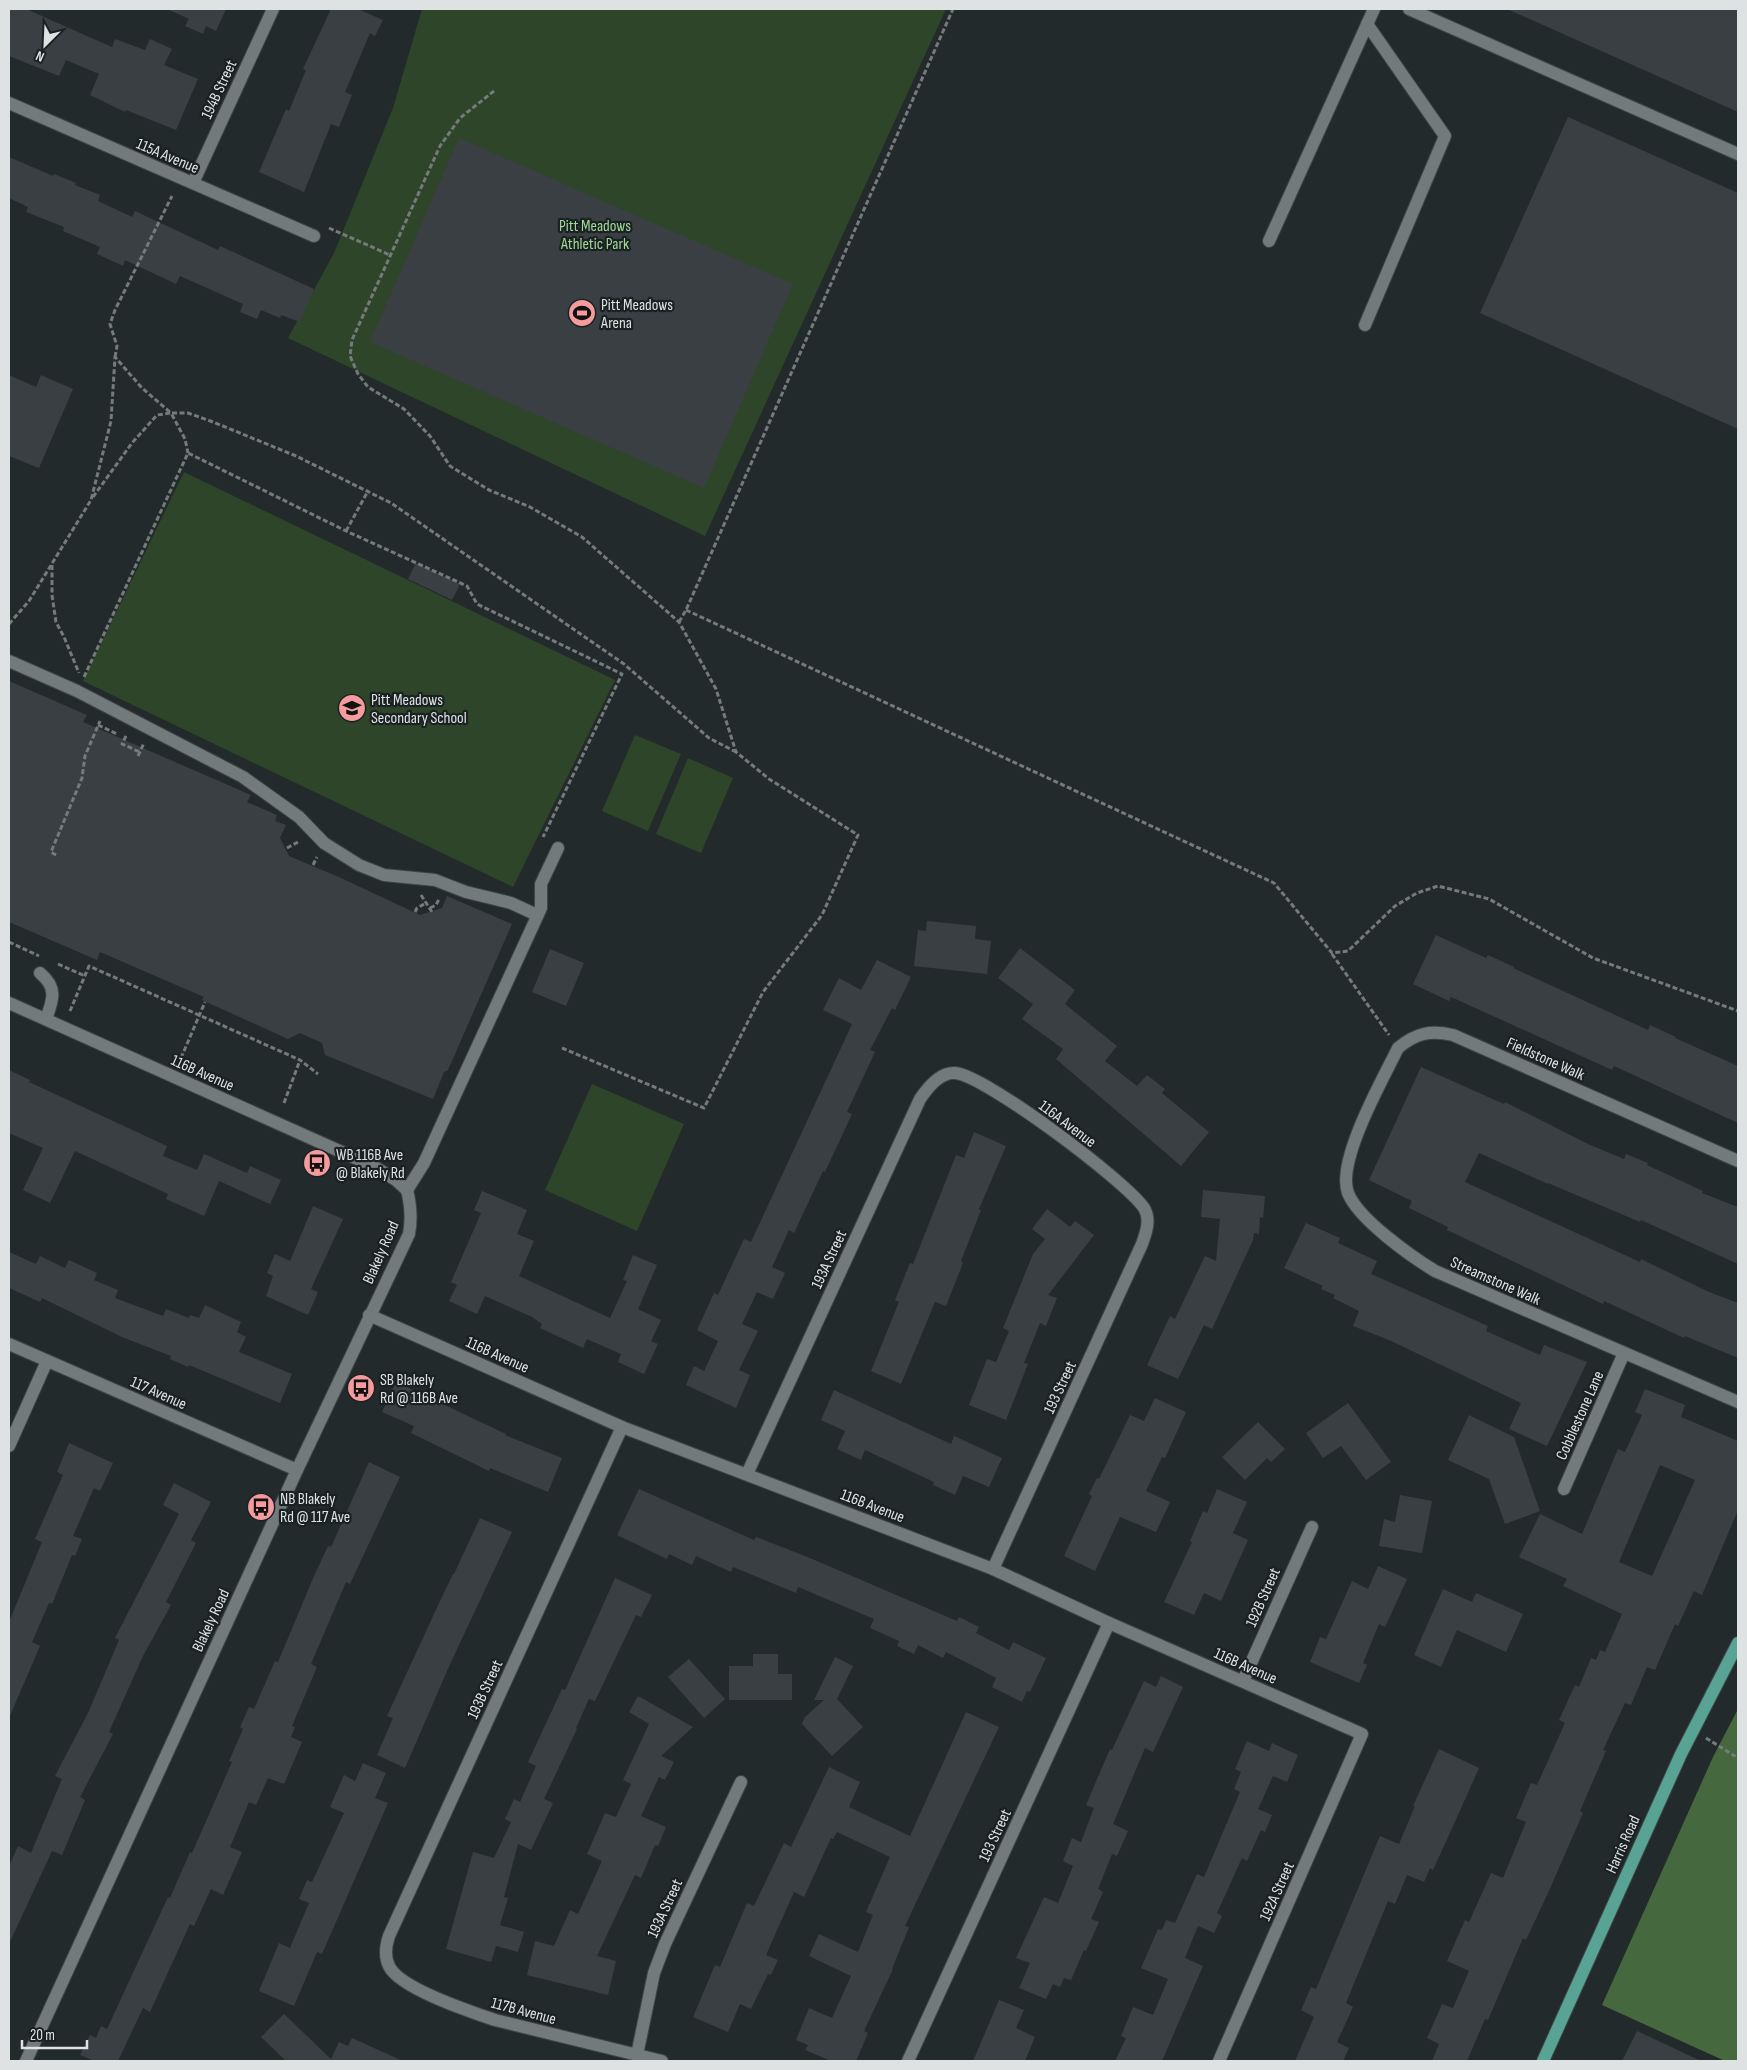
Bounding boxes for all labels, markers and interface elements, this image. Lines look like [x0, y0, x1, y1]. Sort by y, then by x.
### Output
north arrow [20, 20, 70, 70]
text: N [33, 47, 47, 66]
street label: 194B Street [197, 57, 241, 122]
street label: 115A Avenue [133, 135, 202, 178]
park label: Pitt Meadows Athletic Park [559, 217, 631, 254]
place label: Pitt Meadows Arena [600, 296, 673, 333]
sports icon: Pitt Meadows Arena [567, 298, 597, 328]
place label: Pitt Meadows Secondary School [371, 691, 467, 728]
school or university icon: Pitt Meadows Secondary School [337, 693, 367, 723]
street label: Fieldstone Walk [1503, 1034, 1587, 1085]
street label: 116B Avenue [168, 1051, 237, 1096]
street label: 116A Avenue [1035, 1097, 1099, 1152]
place label: WB 116B Ave @ Blakely Rd [336, 1146, 405, 1183]
bus stop icon: WB 116B Ave @ Blakely Rd [302, 1148, 332, 1178]
street label: Blakely Road [359, 1218, 404, 1287]
street label: 193A Street [808, 1227, 851, 1292]
street label: Streamstone Walk [1447, 1253, 1544, 1310]
street label: 116B Avenue [463, 1333, 532, 1378]
street label: 193 Street [1040, 1358, 1081, 1417]
street label: Cobblestone Lane [1552, 1368, 1608, 1463]
place label: SB Blakely Rd @ 116B Ave [380, 1371, 458, 1408]
street label: 117 Avenue [127, 1373, 189, 1414]
bus stop icon: SB Blakely Rd @ 116B Ave [346, 1373, 376, 1403]
street label: 116B Avenue [838, 1486, 907, 1527]
place label: NB Blakely Rd @ 117 Ave [280, 1490, 350, 1527]
bus stop icon: NB Blakely Rd @ 117 Ave [246, 1492, 276, 1522]
street label: 192B Street [1242, 1565, 1285, 1630]
street label: Blakely Road [189, 1586, 234, 1655]
street label: 116B Avenue [1211, 1644, 1280, 1689]
street label: 193B Street [463, 1657, 507, 1722]
street label: 193 Street [975, 1806, 1016, 1865]
street label: Harris Road [1602, 1813, 1645, 1877]
street label: 192A Street [1256, 1859, 1299, 1924]
street label: 193A Street [644, 1876, 687, 1941]
street label: 117B Avenue [489, 1994, 558, 2029]
scale bar [22, 2018, 88, 2050]
text: 20 m [30, 2026, 55, 2045]

